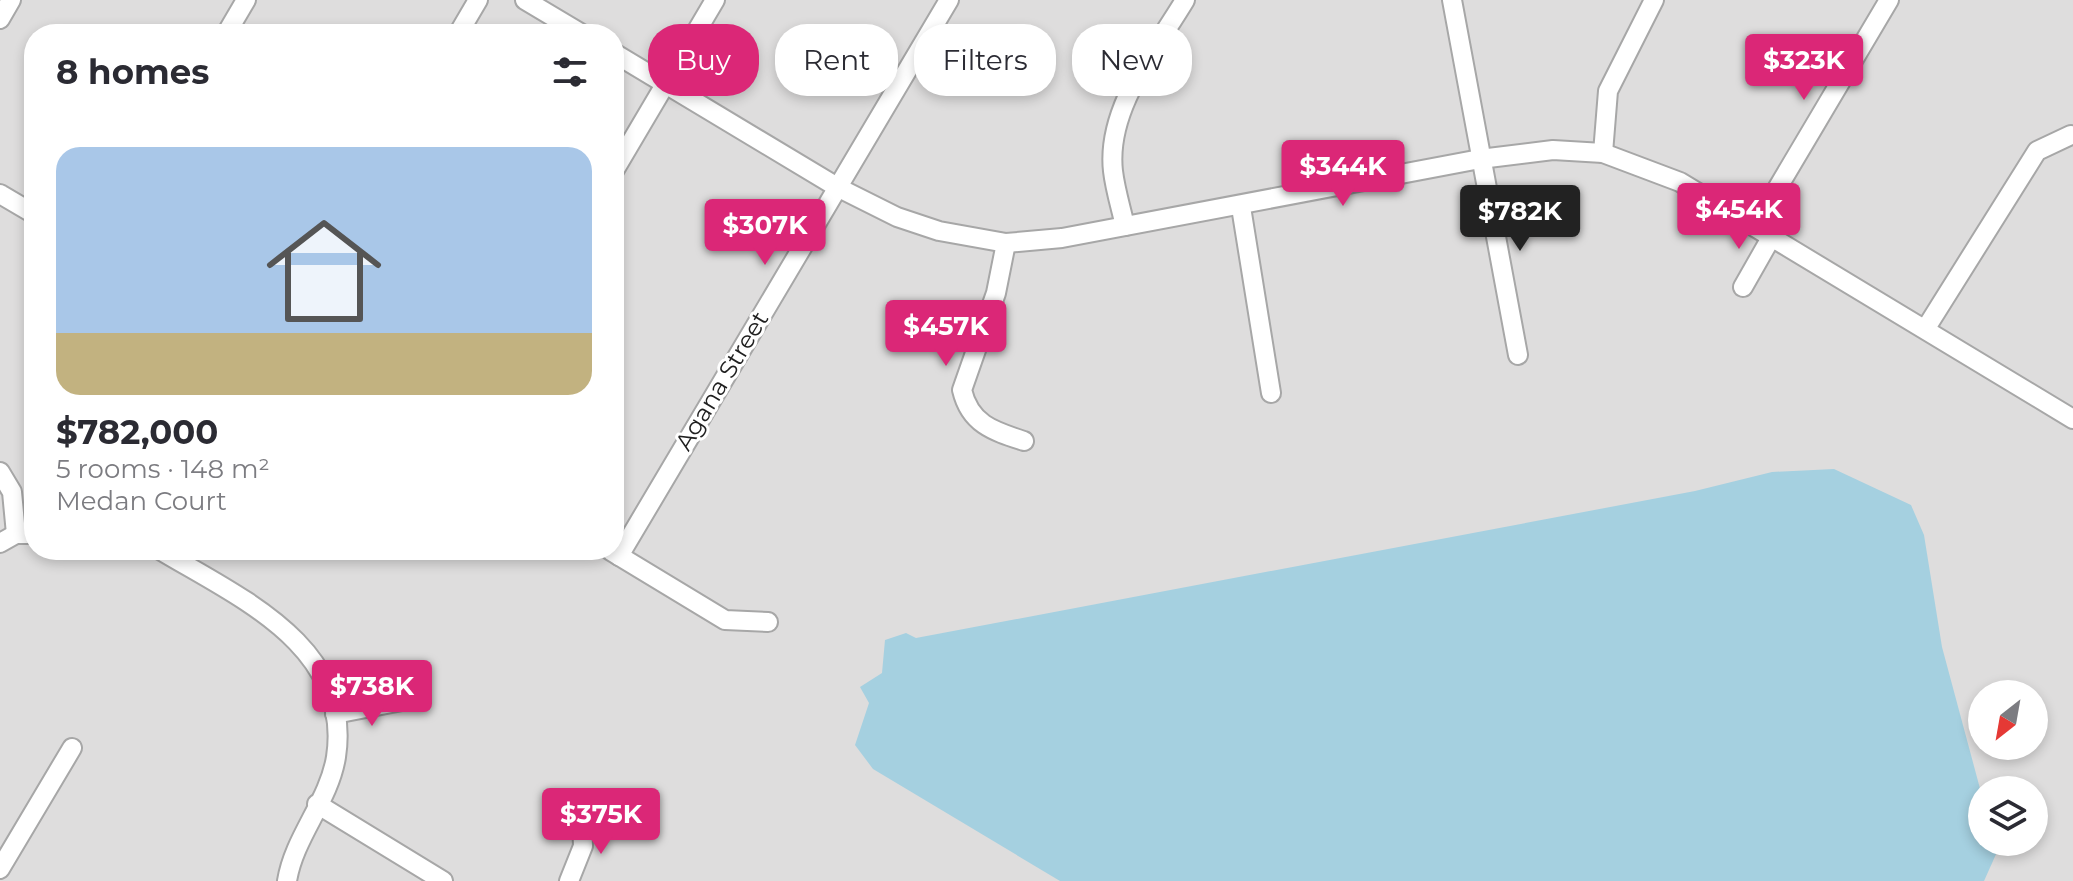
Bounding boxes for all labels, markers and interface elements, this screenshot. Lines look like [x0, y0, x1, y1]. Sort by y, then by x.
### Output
chip: Buy [648, 24, 759, 96]
chip: Rent [775, 24, 898, 96]
chip: Filters [914, 24, 1056, 96]
chip: New [1072, 24, 1192, 96]
pin: $323K [1748, 34, 1860, 102]
text: $323K [1763, 44, 1845, 76]
icon: filters [548, 50, 592, 94]
text: 8 homes [56, 51, 209, 93]
pin: $344K [1287, 140, 1399, 208]
text: $344K [1300, 150, 1386, 182]
pin: $454K [1683, 183, 1795, 251]
pin: $782K [1464, 185, 1576, 253]
text: $454K [1695, 193, 1783, 225]
text: $782K [1478, 195, 1562, 227]
icon: home [252, 199, 396, 343]
pin: $307K [709, 199, 821, 267]
text: $307K [723, 209, 807, 241]
pin: $457K [890, 300, 1002, 368]
street label: Agana Street [669, 306, 775, 455]
text: $457K [903, 310, 989, 342]
text: $782,000 [56, 411, 218, 453]
text: 5 rooms · 148 m² [56, 453, 270, 485]
text: Medan Court [56, 485, 227, 517]
pin: $738K [316, 660, 428, 728]
text: $738K [330, 670, 414, 702]
north arrow [1968, 680, 2048, 760]
map controls [1968, 680, 2048, 856]
button: layers [1968, 776, 2048, 856]
pin: $375K [545, 788, 657, 856]
text: $375K [560, 798, 642, 830]

